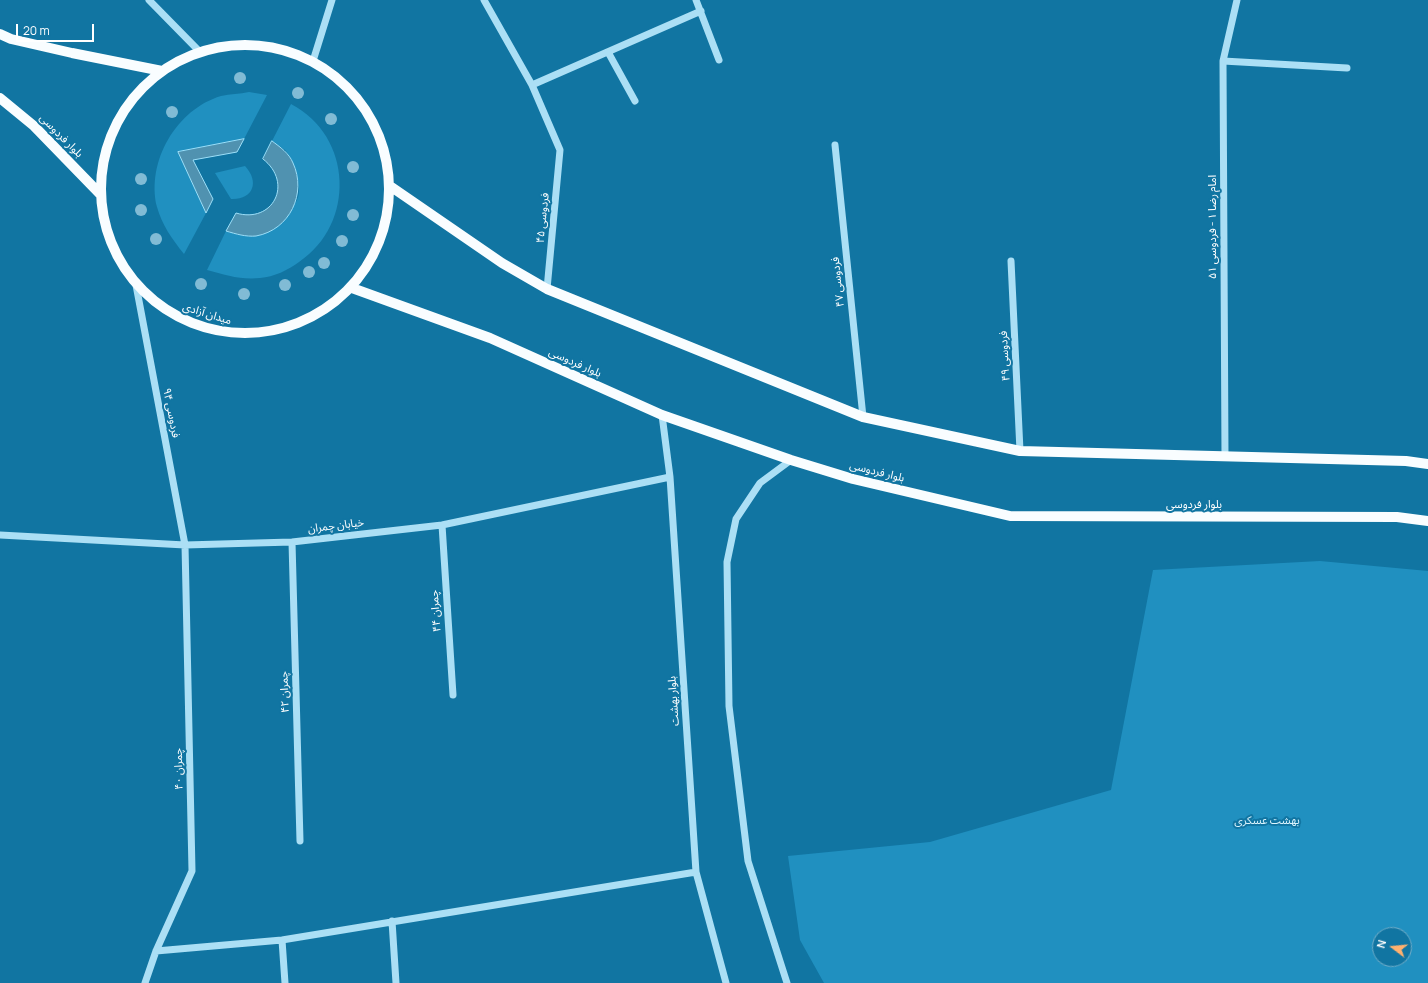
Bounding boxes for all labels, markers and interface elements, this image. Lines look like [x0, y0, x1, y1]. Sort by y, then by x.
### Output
scale bar [18, 16, 96, 42]
text: 20 m [23, 22, 50, 39]
street label: بلوار فردوسی [36, 111, 86, 161]
street label: امام رضا ۱ - فردوسی ۵۱ [1206, 175, 1220, 279]
street label: فردوسی ۴۵ [534, 192, 552, 244]
street label: فردوسی ۴۷ [829, 256, 847, 308]
street label: میدان آزادی [181, 300, 233, 328]
street label: فردوسی ۴۹ [997, 330, 1013, 382]
street label: بلوار فردوسی [547, 346, 603, 380]
street label: فردوسی ۹۴ [160, 387, 182, 439]
street label: بلوار فردوسی [848, 459, 906, 485]
street label: بلوار فردوسی [1166, 498, 1222, 512]
street label: خیابان چمران [307, 516, 365, 536]
street label: چمران ۴۴ [428, 590, 444, 632]
street label: چمران ۴۲ [278, 671, 292, 713]
street label: بلوار بهشت [666, 675, 682, 727]
street label: چمران ۴۰ [172, 748, 186, 790]
park label: بهشت عسکری [1234, 814, 1300, 828]
north arrow [1372, 927, 1412, 967]
text: N [1373, 938, 1389, 950]

